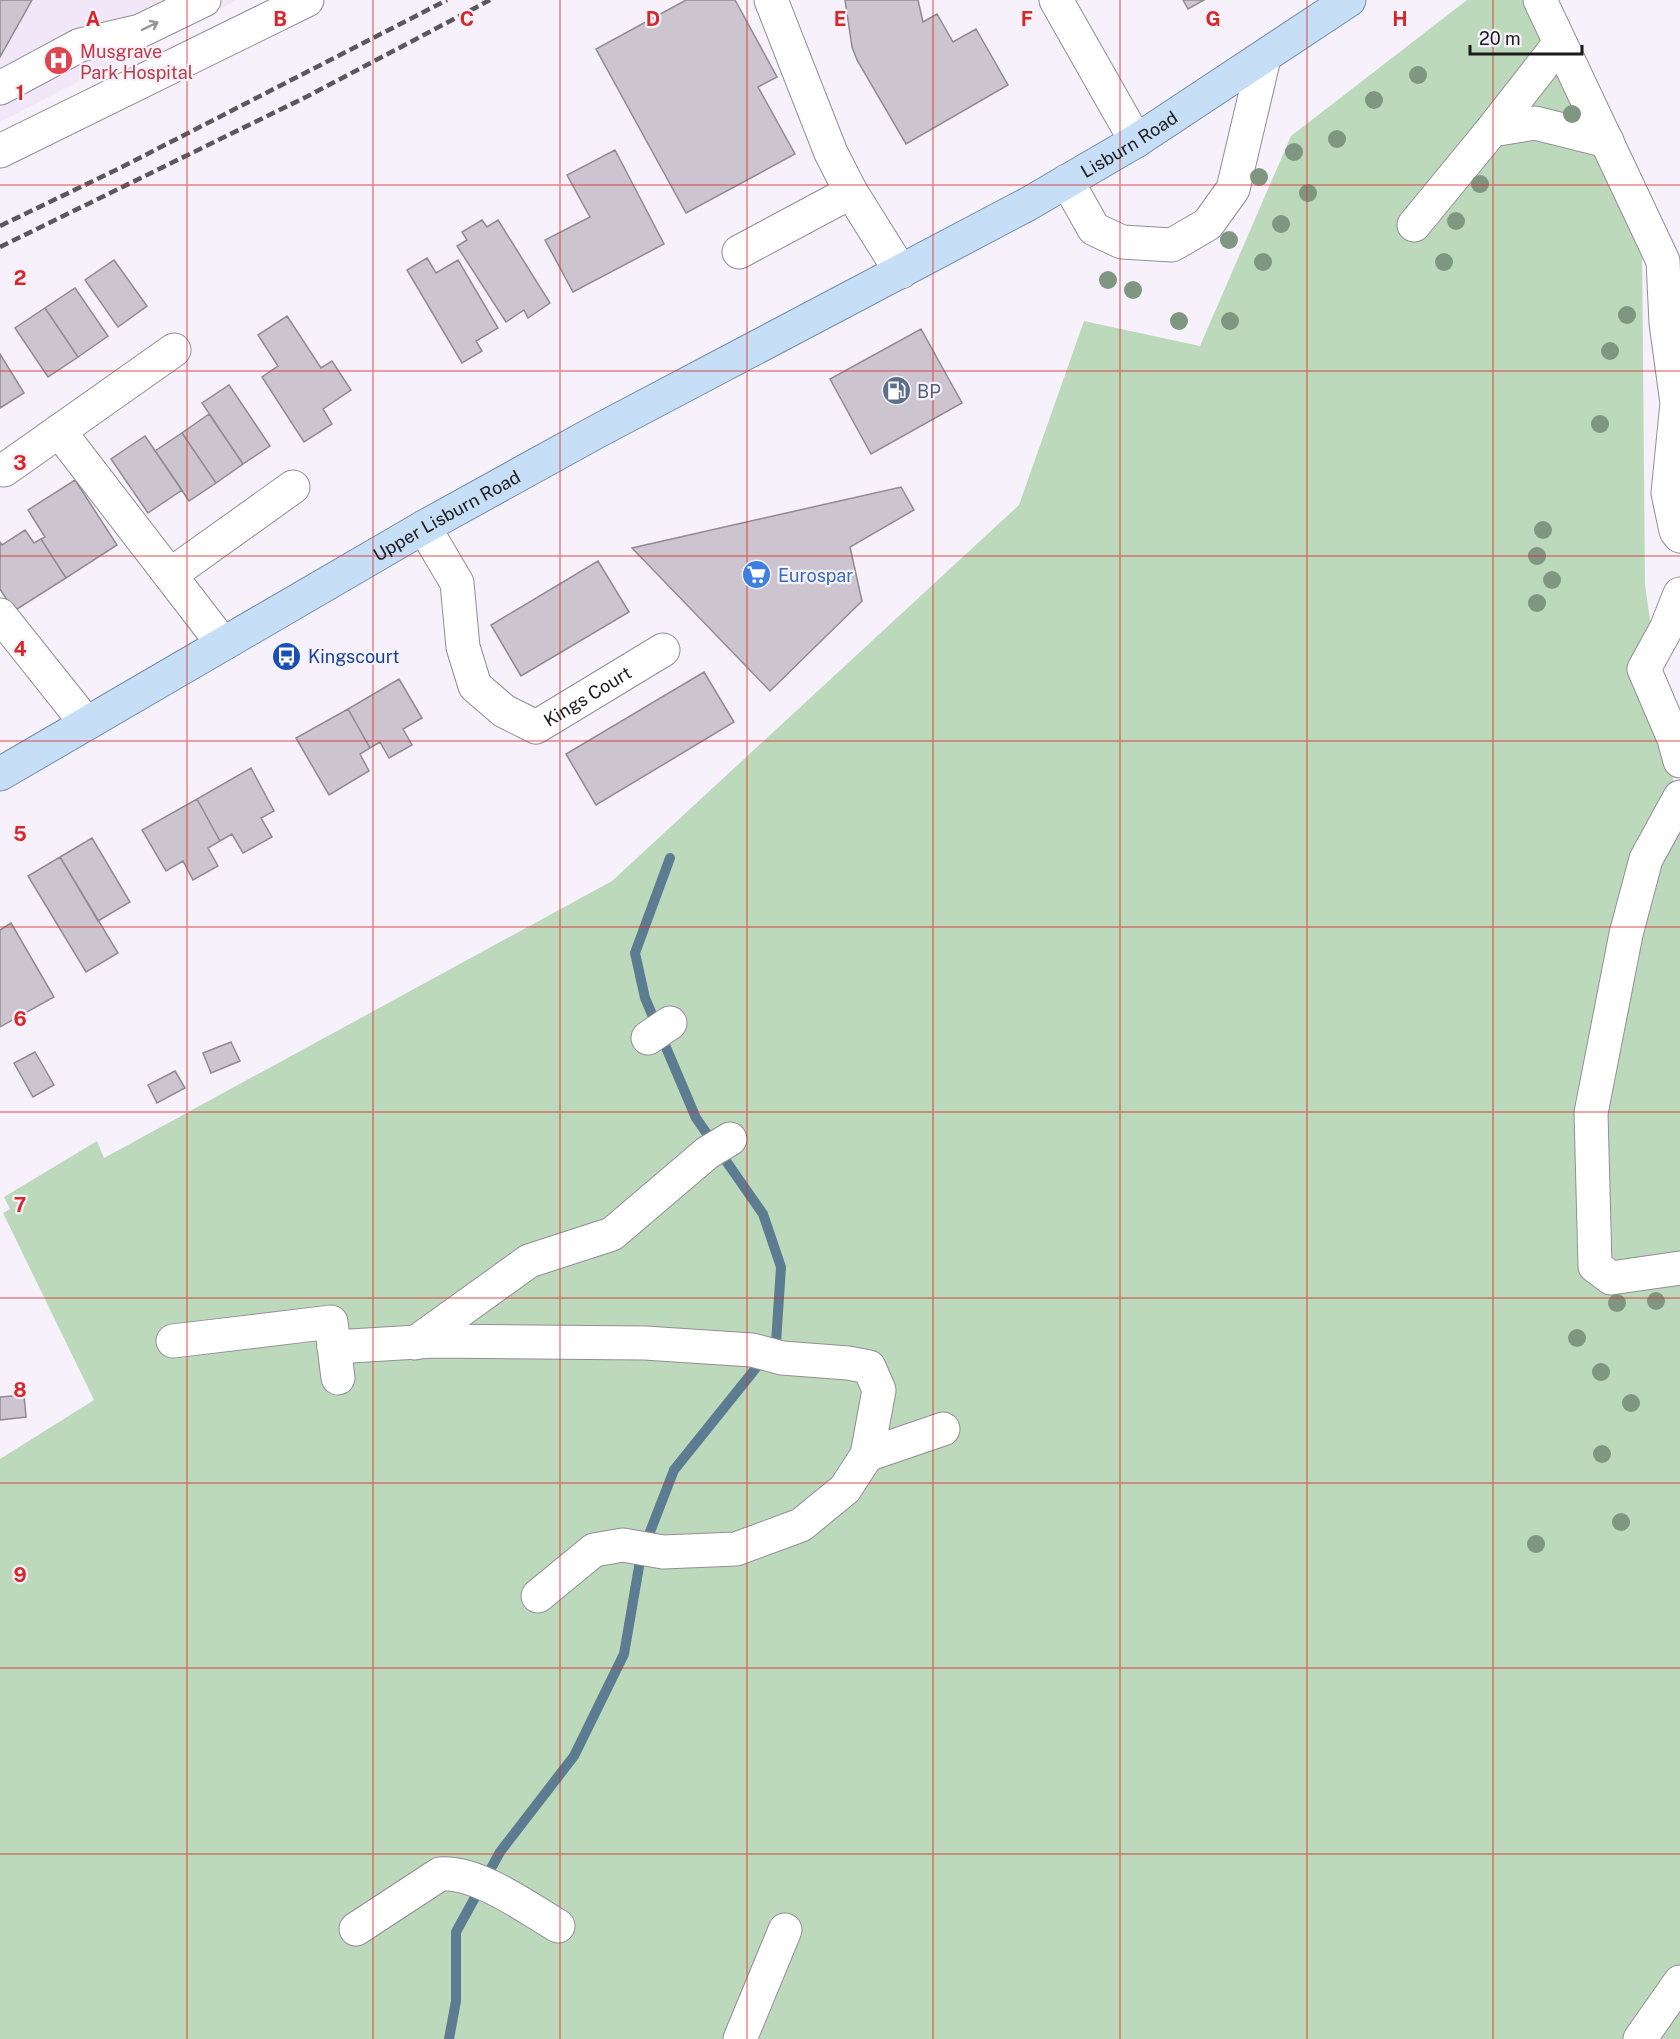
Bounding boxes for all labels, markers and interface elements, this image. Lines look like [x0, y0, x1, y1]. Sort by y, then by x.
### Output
text: A [86, 7, 100, 31]
text: B [273, 7, 287, 31]
text: C [460, 7, 474, 31]
text: D [646, 7, 660, 31]
text: E [834, 7, 846, 31]
text: F [1021, 7, 1033, 31]
text: G [1205, 7, 1221, 31]
text: H [1392, 7, 1408, 31]
scale bar [1470, 18, 1582, 56]
one-way arrow [140, 20, 158, 31]
text: 20 m [1479, 28, 1521, 49]
place label: Musgrave Park Hospital [80, 41, 193, 83]
hospital icon: Musgrave Park Hospital [43, 45, 75, 77]
text: 1 [16, 81, 24, 105]
street label: Lisburn Road [1077, 106, 1181, 182]
text: 2 [14, 266, 26, 290]
fuel station icon: BP [880, 375, 912, 407]
place label: BP [917, 381, 941, 402]
text: 3 [13, 451, 27, 475]
street label: Upper Lisburn Road [369, 466, 524, 565]
supermarket icon: Eurospar [741, 559, 773, 591]
place label: Eurospar [778, 565, 853, 586]
text: 4 [13, 637, 27, 661]
bus stop icon: Kingscourt [271, 640, 303, 672]
place label: Kingscourt [308, 646, 399, 667]
street label: Kings Court [540, 661, 635, 730]
text: 5 [13, 822, 27, 846]
text: 6 [13, 1007, 27, 1031]
text: 7 [14, 1193, 26, 1217]
text: 8 [13, 1378, 27, 1402]
text: 9 [13, 1563, 27, 1587]

